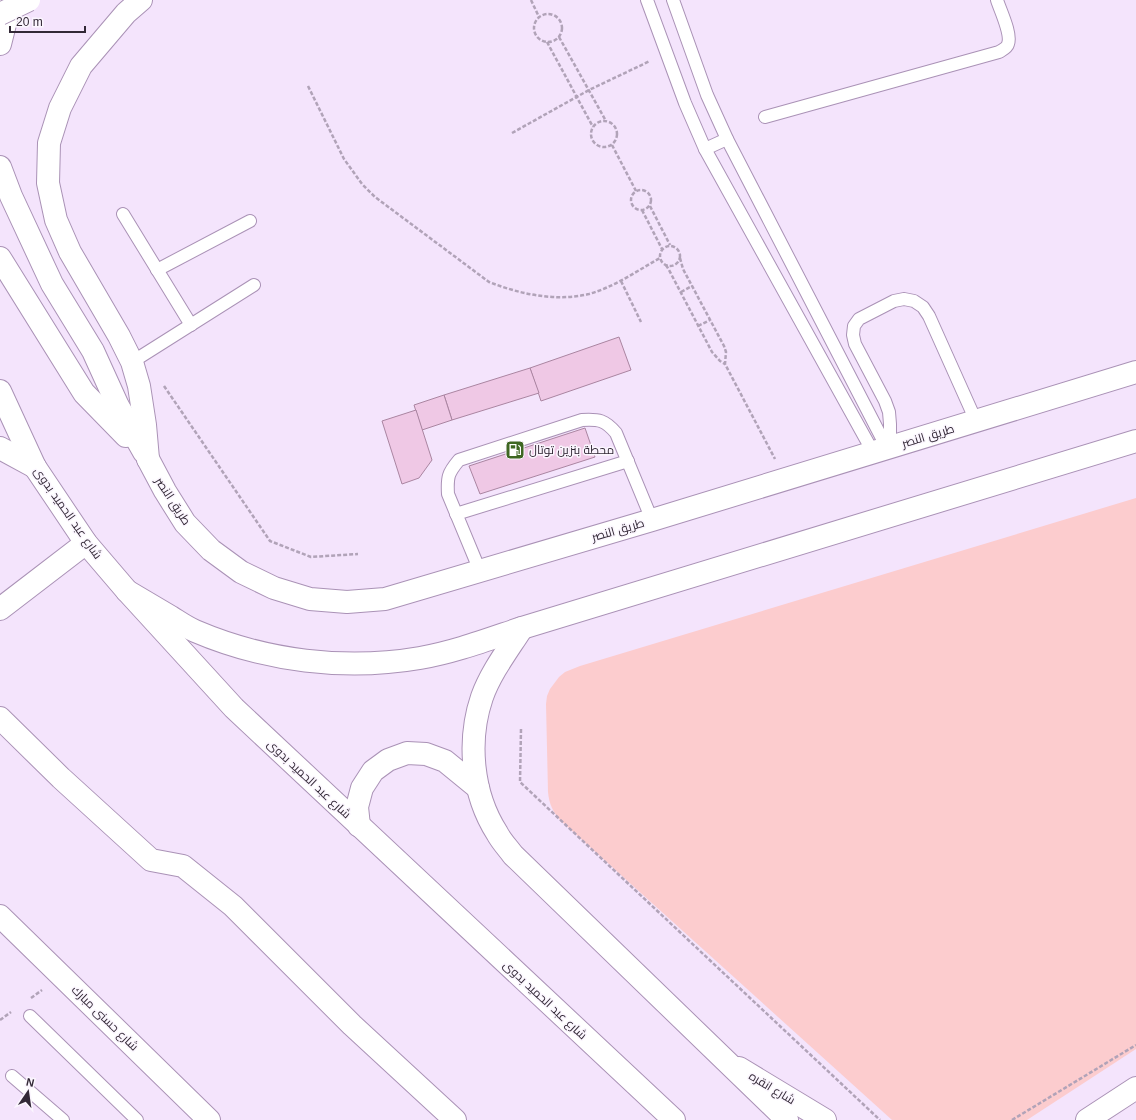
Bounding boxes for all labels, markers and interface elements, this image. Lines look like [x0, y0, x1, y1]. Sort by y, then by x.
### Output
scale bar [10, 8, 85, 34]
text: 20 m [16, 15, 43, 29]
street label: طريق النصر [899, 421, 956, 451]
fuel station icon: محطة بنزين توتال [504, 439, 526, 461]
place label: محطة بنزين توتال [529, 443, 614, 457]
street label: شارع عبد الحميد بدوى [30, 464, 105, 562]
street label: طريق النصر [152, 474, 194, 528]
street label: طريق النصر [589, 516, 646, 544]
street label: شارع عبد الحميد بدوى [264, 737, 354, 822]
street label: شارع عبد الحميد بدوى [500, 958, 590, 1043]
street label: شارع حسنى مبارك [68, 983, 141, 1054]
street label: شارع انقره [746, 1069, 798, 1108]
north arrow [8, 1072, 48, 1112]
text: N [25, 1076, 36, 1089]

